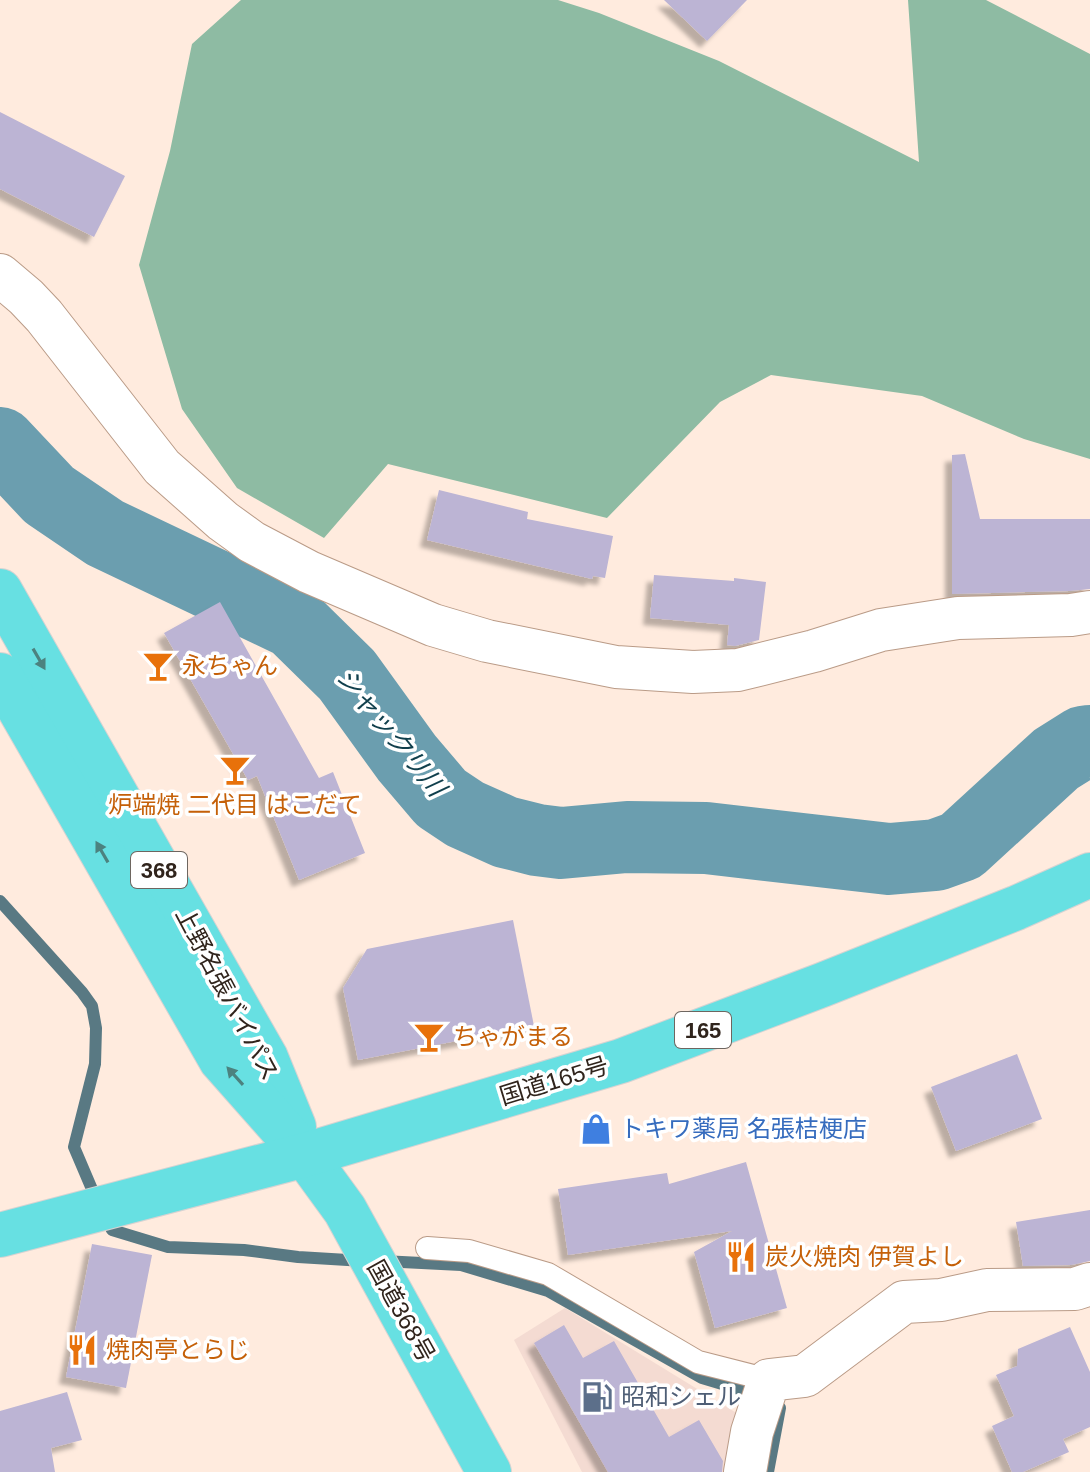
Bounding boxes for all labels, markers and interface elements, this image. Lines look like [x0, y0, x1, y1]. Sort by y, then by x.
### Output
one-way arrow [32, 647, 46, 670]
bar icon: 永ちゃん [141, 649, 175, 683]
place label: 永ちゃん [182, 652, 278, 679]
water label: シャックリ川 [330, 662, 454, 804]
bar icon: 炉端焼 二代目 はこだて [218, 753, 252, 787]
place label: 炉端焼 二代目 はこだて [108, 791, 362, 818]
one-way arrow [95, 841, 109, 864]
road number: 368 [131, 852, 187, 888]
street label: 上野名張バイパス [171, 903, 284, 1085]
road number: 165 [675, 1012, 731, 1048]
bar icon: ちゃがまる [412, 1020, 446, 1054]
place label: ちゃがまる [453, 1023, 573, 1050]
street label: 国道165号 [496, 1051, 611, 1110]
one-way arrow [226, 1066, 244, 1085]
shop icon: トキワ薬局 名張桔梗店 [579, 1112, 613, 1146]
place label: トキワ薬局 名張桔梗店 [620, 1115, 867, 1142]
restaurant icon: 炭火焼肉 伊賀よし [724, 1240, 758, 1274]
place label: 炭火焼肉 伊賀よし [765, 1243, 964, 1270]
street label: 国道368号 [362, 1255, 440, 1366]
restaurant icon: 焼肉亭とらじ [65, 1333, 99, 1367]
place label: 焼肉亭とらじ [106, 1336, 250, 1363]
fuel station icon: 昭和シェル [580, 1380, 614, 1414]
place label: 昭和シェル [621, 1383, 741, 1410]

